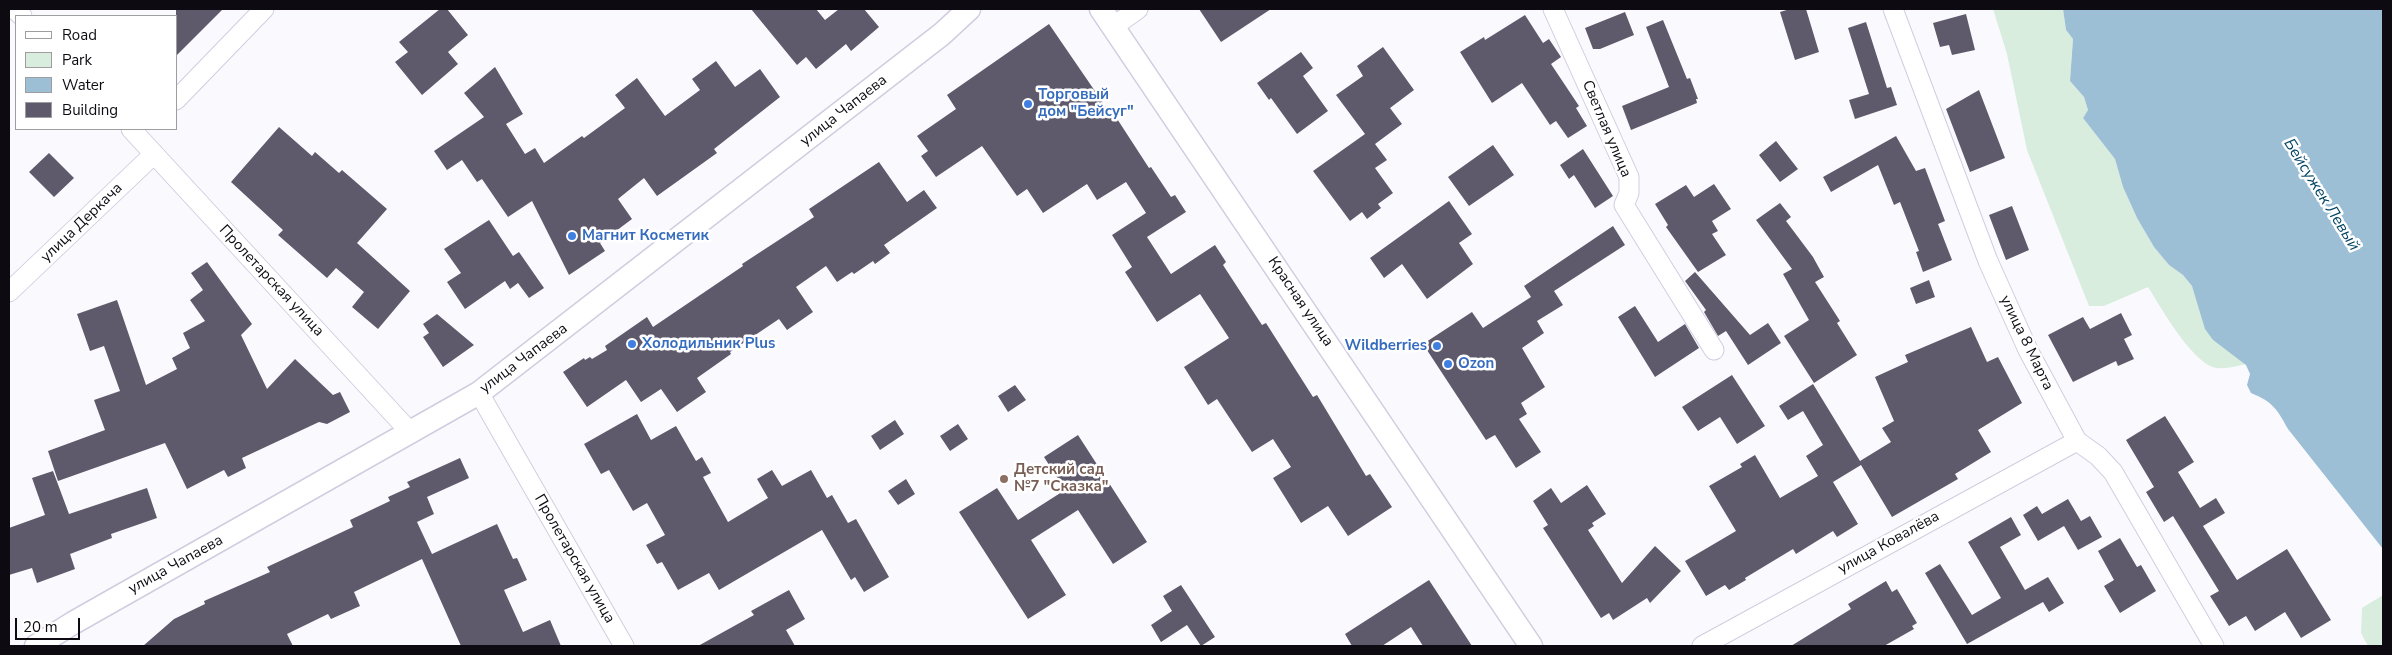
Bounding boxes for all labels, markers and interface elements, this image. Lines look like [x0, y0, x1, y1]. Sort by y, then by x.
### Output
legend [15, 15, 178, 130]
text: Road [62, 25, 97, 45]
text: Park [62, 50, 92, 70]
street label: улица Чапаева [797, 72, 891, 150]
text: Water [62, 75, 104, 95]
street label: Светлая улица [1577, 78, 1635, 180]
place label: Торговый дом "Бейсуг" [1038, 86, 1134, 121]
marker: Торговый дом "Бейсуг" [1022, 98, 1034, 110]
text: Building [62, 100, 118, 120]
water label: Бейсужек Левый [2279, 135, 2363, 255]
street label: улица Деркача [37, 179, 127, 267]
street label: Пролетарская улица [215, 222, 327, 340]
place label: Магнит Косметик [582, 227, 709, 245]
marker: Магнит Косметик [566, 230, 578, 242]
street label: Красная улица [1263, 254, 1337, 350]
street label: улица 8 Марта [1995, 293, 2057, 393]
street label: улица Чапаева [477, 320, 571, 398]
place label: Холодильник Plus [642, 335, 775, 353]
place label: Wildberries [1345, 337, 1427, 355]
marker: Холодильник Plus [626, 338, 638, 350]
marker: Wildberries [1431, 340, 1443, 352]
place label: Ozon [1458, 355, 1494, 373]
marker: Ozon [1442, 358, 1454, 370]
place label: Детский сад №7 "Сказка" [1014, 461, 1109, 496]
marker: Детский сад №7 "Сказка" [998, 473, 1010, 485]
street label: Пролетарская улица [530, 491, 618, 627]
street label: улица Ковалёва [1835, 508, 1943, 578]
street label: улица Чапаева [126, 532, 226, 598]
scale bar [18, 608, 82, 640]
text: 20 m [23, 617, 58, 637]

